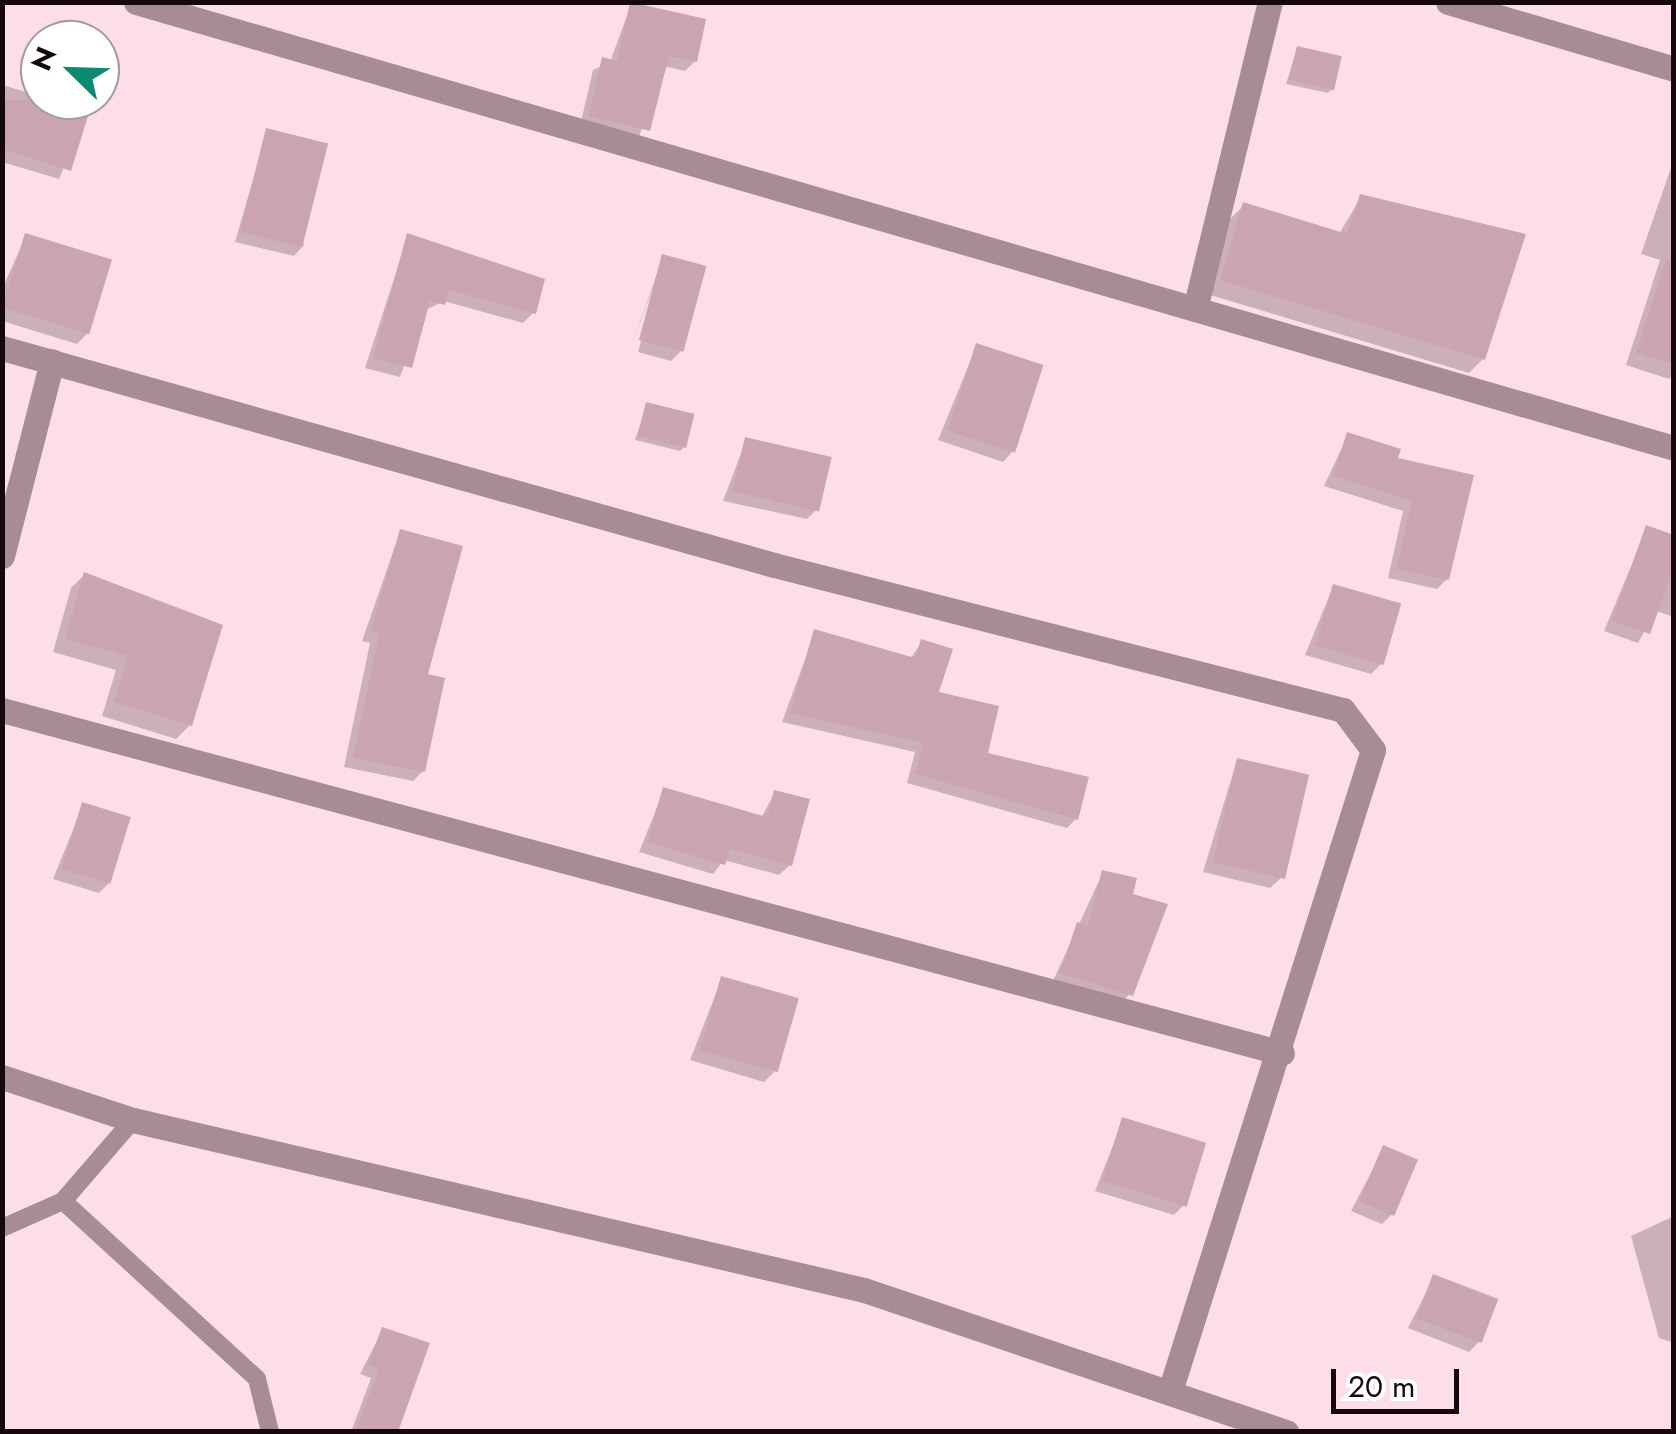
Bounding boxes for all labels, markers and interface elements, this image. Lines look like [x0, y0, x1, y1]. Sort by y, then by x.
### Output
north arrow [20, 20, 120, 120]
text: N [21, 41, 67, 77]
scale bar [1336, 1349, 1464, 1411]
text: 20 m [1348, 1365, 1415, 1408]

